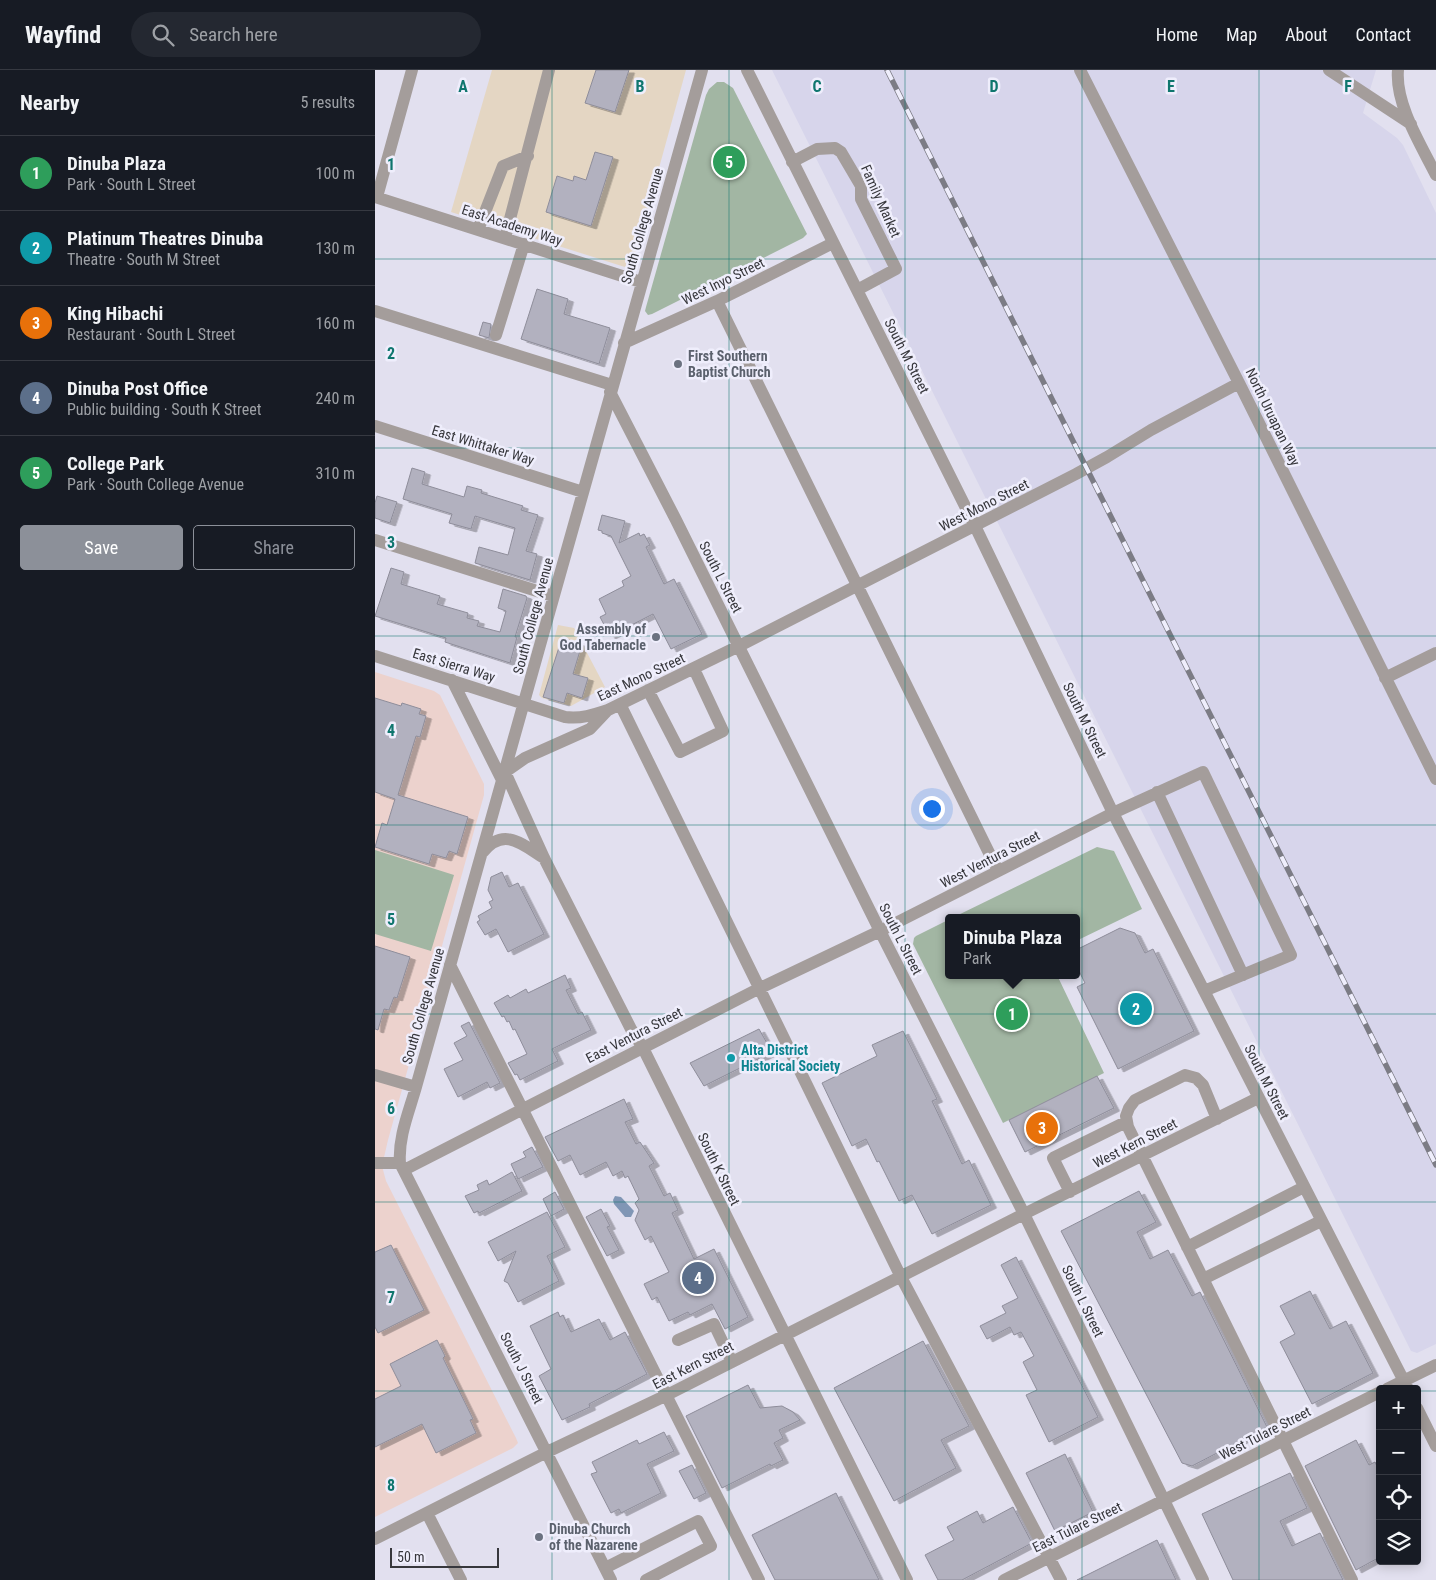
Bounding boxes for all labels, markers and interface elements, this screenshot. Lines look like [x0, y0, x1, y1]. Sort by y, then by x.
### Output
search box [131, 12, 481, 57]
text: Wayfind [25, 21, 101, 49]
icon: search [149, 21, 177, 49]
text: Search here [189, 23, 278, 46]
text: Home [1156, 24, 1198, 45]
text: Map [1226, 24, 1257, 45]
text: About [1285, 24, 1327, 45]
text: Contact [1355, 24, 1411, 45]
text: A [458, 77, 468, 96]
text: B [636, 77, 645, 96]
text: C [812, 77, 822, 96]
text: D [989, 77, 999, 96]
text: E [1167, 77, 1175, 96]
text: F [1344, 77, 1352, 96]
text: Nearby [20, 91, 79, 115]
text: 5 results [300, 93, 355, 112]
pin: 5 [713, 143, 745, 181]
text: Dinuba Plaza [67, 152, 166, 175]
text: 1 [387, 155, 395, 174]
street label: Family Market [858, 162, 904, 240]
text: 1 [32, 164, 40, 183]
text: 100 m [316, 164, 355, 183]
street label: South College Avenue [618, 166, 666, 286]
text: Park · South L Street [67, 175, 196, 194]
street label: East Academy Way [460, 201, 564, 249]
text: Platinum Theatres Dinuba [67, 227, 263, 250]
text: 2 [32, 239, 40, 258]
text: 130 m [316, 239, 355, 258]
text: Theatre · South M Street [67, 250, 220, 269]
street label: West Inyo Street [679, 254, 767, 308]
text: King Hibachi [67, 302, 163, 325]
text: 3 [32, 314, 40, 333]
text: 160 m [316, 314, 355, 333]
street label: South M Street [881, 316, 933, 396]
text: Restaurant · South L Street [67, 325, 235, 344]
text: 2 [387, 344, 395, 363]
place label: First Southern Baptist Church [688, 348, 771, 380]
marker: First Southern Baptist Church [672, 358, 684, 370]
street label: North Uruapan Way [1242, 366, 1304, 469]
text: Dinuba Post Office [67, 377, 208, 400]
text: 4 [32, 389, 40, 408]
text: 240 m [316, 389, 355, 408]
text: Public building · South K Street [67, 400, 261, 419]
street label: East Whittaker Way [430, 422, 536, 468]
text: College Park [67, 452, 164, 475]
text: 5 [32, 464, 40, 483]
text: 310 m [316, 464, 355, 483]
text: Park · South College Avenue [67, 475, 244, 494]
street label: West Mono Street [937, 476, 1031, 534]
button: Save [20, 525, 183, 570]
button: Share [193, 525, 355, 570]
text: 3 [387, 533, 395, 552]
street label: South L Street [696, 539, 746, 615]
street label: South College Avenue [510, 556, 556, 676]
place label: Assembly of God Tabernacle [560, 621, 646, 653]
marker: Assembly of God Tabernacle [650, 631, 662, 643]
street label: East Sierra Way [411, 645, 497, 685]
street label: East Mono Street [595, 650, 687, 704]
street label: South M Street [1060, 680, 1110, 760]
text: 4 [387, 721, 395, 740]
your location [919, 796, 945, 822]
street label: West Ventura Street [938, 827, 1042, 891]
street label: South L Street [876, 901, 926, 977]
text: 5 [387, 910, 395, 929]
popup [945, 914, 1080, 979]
text: Dinuba Plaza [963, 926, 1062, 949]
street label: South College Avenue [399, 946, 447, 1066]
text: Park [963, 949, 992, 968]
pin: 2 [1120, 990, 1152, 1028]
pin: 1 [996, 995, 1028, 1033]
street label: East Ventura Street [583, 1004, 685, 1066]
place label: Alta District Historical Society [741, 1042, 841, 1074]
street label: South M Street [1241, 1042, 1293, 1122]
marker: Alta District Historical Society [725, 1052, 737, 1064]
text: 6 [387, 1099, 395, 1118]
pin: 3 [1026, 1109, 1058, 1147]
street label: West Kern Street [1090, 1115, 1180, 1171]
street label: South K Street [695, 1130, 743, 1208]
pin: 4 [682, 1259, 714, 1297]
street label: South L Street [1059, 1263, 1107, 1339]
text: 7 [387, 1288, 395, 1307]
street label: South J Street [497, 1330, 547, 1406]
street label: East Kern Street [650, 1338, 736, 1392]
map controls [1376, 1385, 1421, 1565]
button: + [1376, 1385, 1421, 1430]
street label: West Tulare Street [1217, 1403, 1313, 1463]
button: − [1376, 1430, 1421, 1475]
button: locate [1376, 1475, 1421, 1520]
text: 8 [387, 1476, 395, 1495]
street label: East Tulare Street [1030, 1499, 1124, 1555]
button: layers [1376, 1520, 1421, 1565]
place label: Dinuba Church of the Nazarene [549, 1521, 638, 1553]
marker: Dinuba Church of the Nazarene [533, 1531, 545, 1543]
scale bar [390, 1545, 499, 1568]
text: 50 m [397, 1549, 425, 1565]

